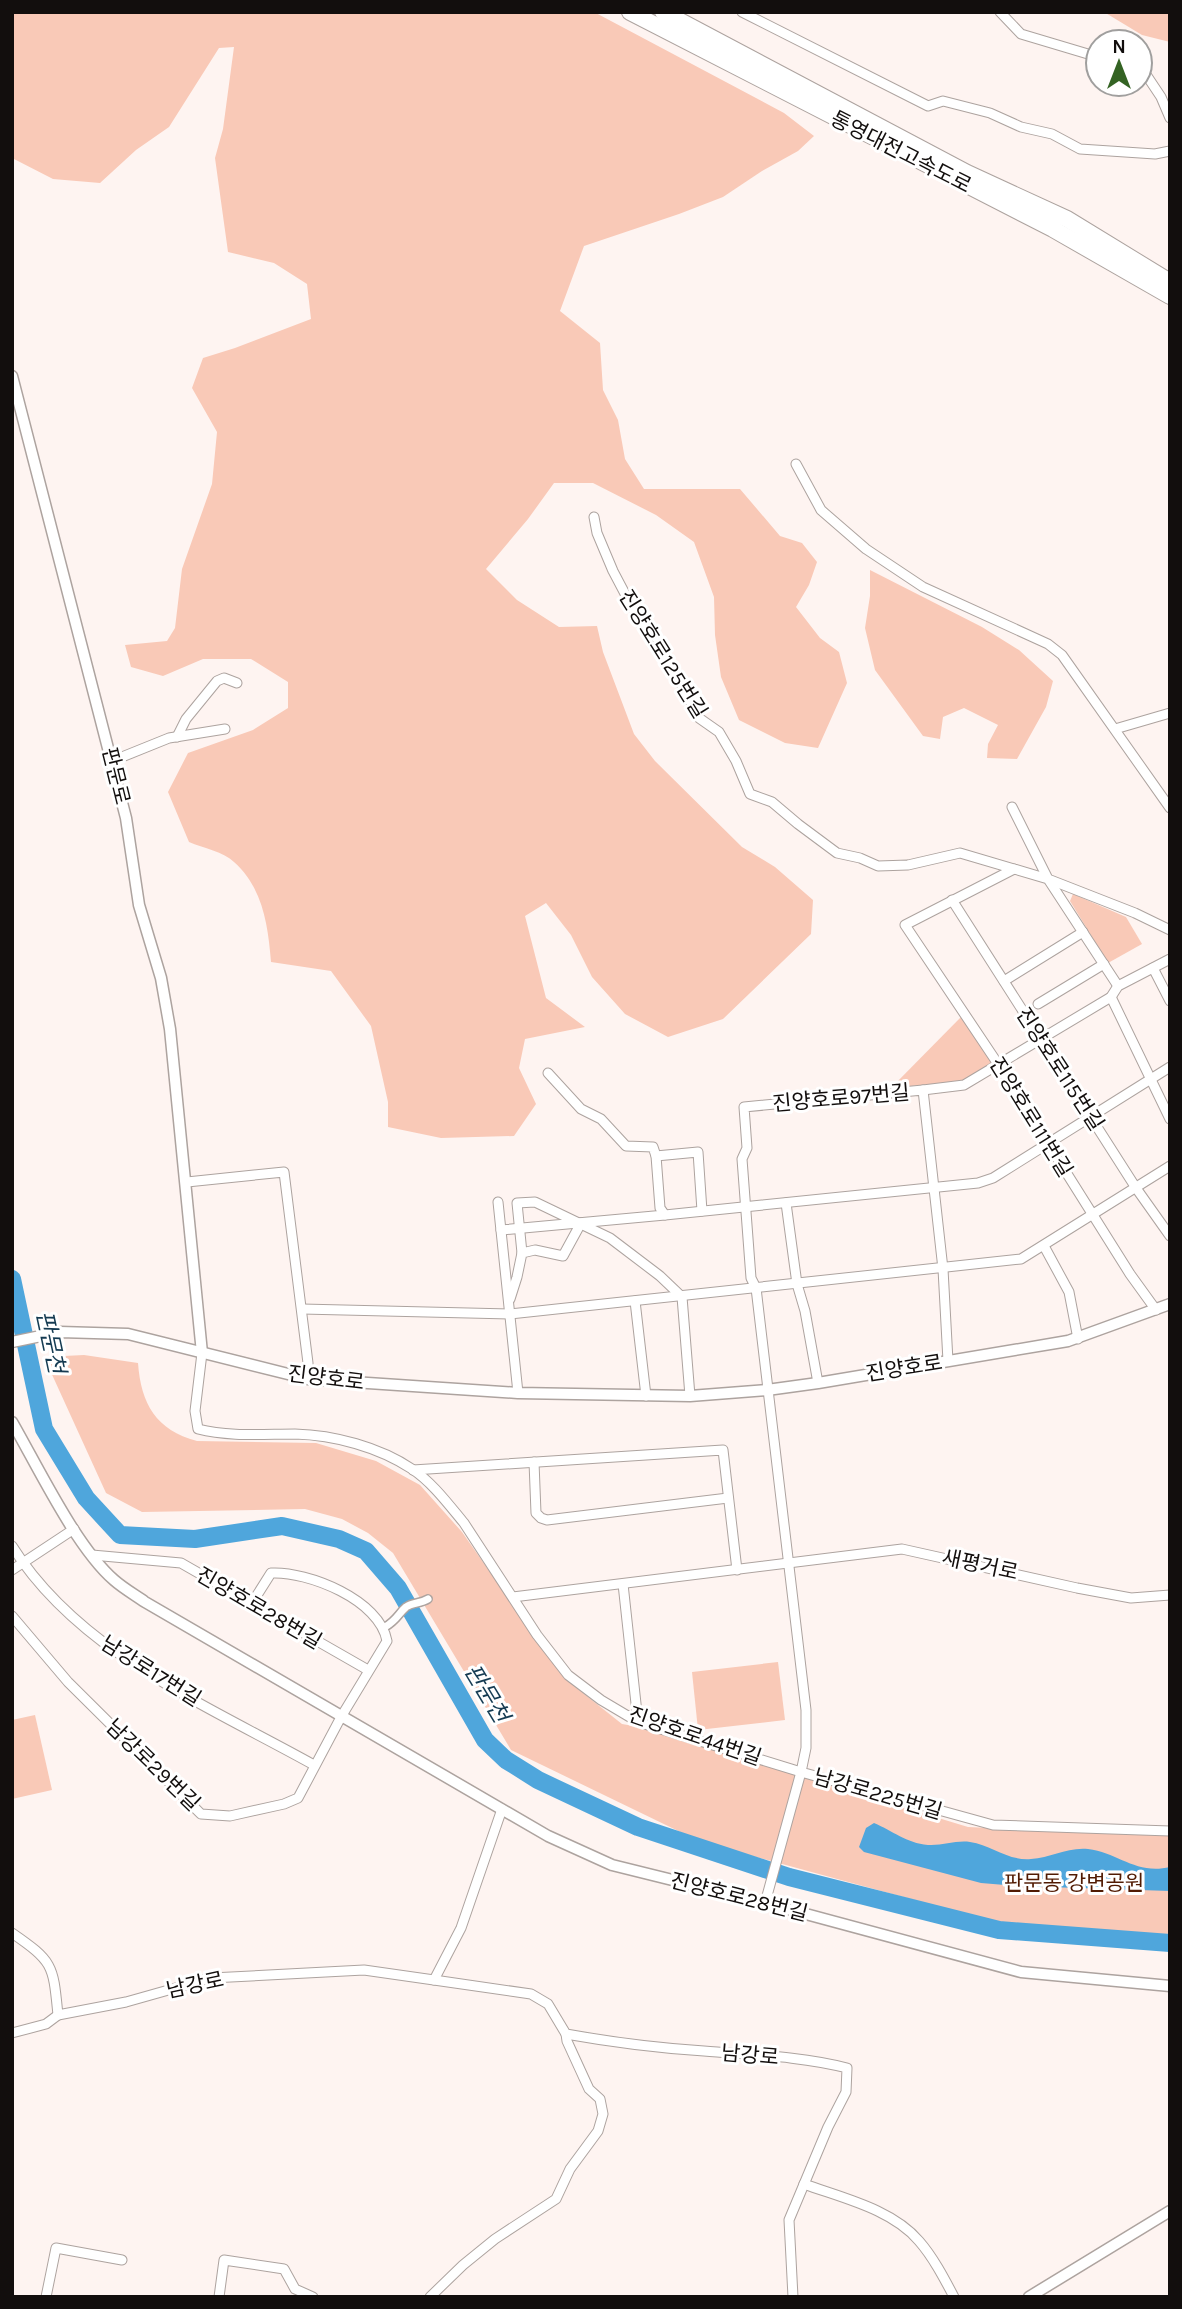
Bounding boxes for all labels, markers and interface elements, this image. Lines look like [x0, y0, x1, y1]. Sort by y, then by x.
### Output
north arrow [1084, 28, 1154, 98]
text: N [1112, 36, 1126, 58]
street label: 통영대전고속도로 [827, 106, 975, 198]
street label: 진양호로125번길 [614, 585, 712, 723]
street label: 판문로 [97, 745, 135, 807]
street label: 진양호로115번길 [1011, 1003, 1109, 1135]
street label: 진양호로111번길 [985, 1053, 1077, 1181]
street label: 진양호로97번길 [771, 1080, 911, 1116]
water label: 판문천 [31, 1308, 71, 1379]
street label: 진양호로 [864, 1350, 944, 1386]
street label: 진양호로 [286, 1361, 366, 1395]
street label: 새평거로 [940, 1545, 1020, 1585]
street label: 진양호로28번길 [192, 1562, 326, 1654]
street label: 남강로17번길 [97, 1631, 205, 1711]
water label: 판문천 [459, 1659, 516, 1730]
street label: 진양호로44번길 [625, 1702, 765, 1770]
street label: 남강로29번길 [101, 1714, 205, 1816]
street label: 남강로225번길 [811, 1764, 945, 1824]
street label: 진양호로28번길 [668, 1868, 810, 1926]
park label: 판문동 강변공원 [1004, 1871, 1144, 1895]
street label: 남강로 [164, 1967, 226, 2003]
street label: 남강로 [720, 2041, 780, 2069]

